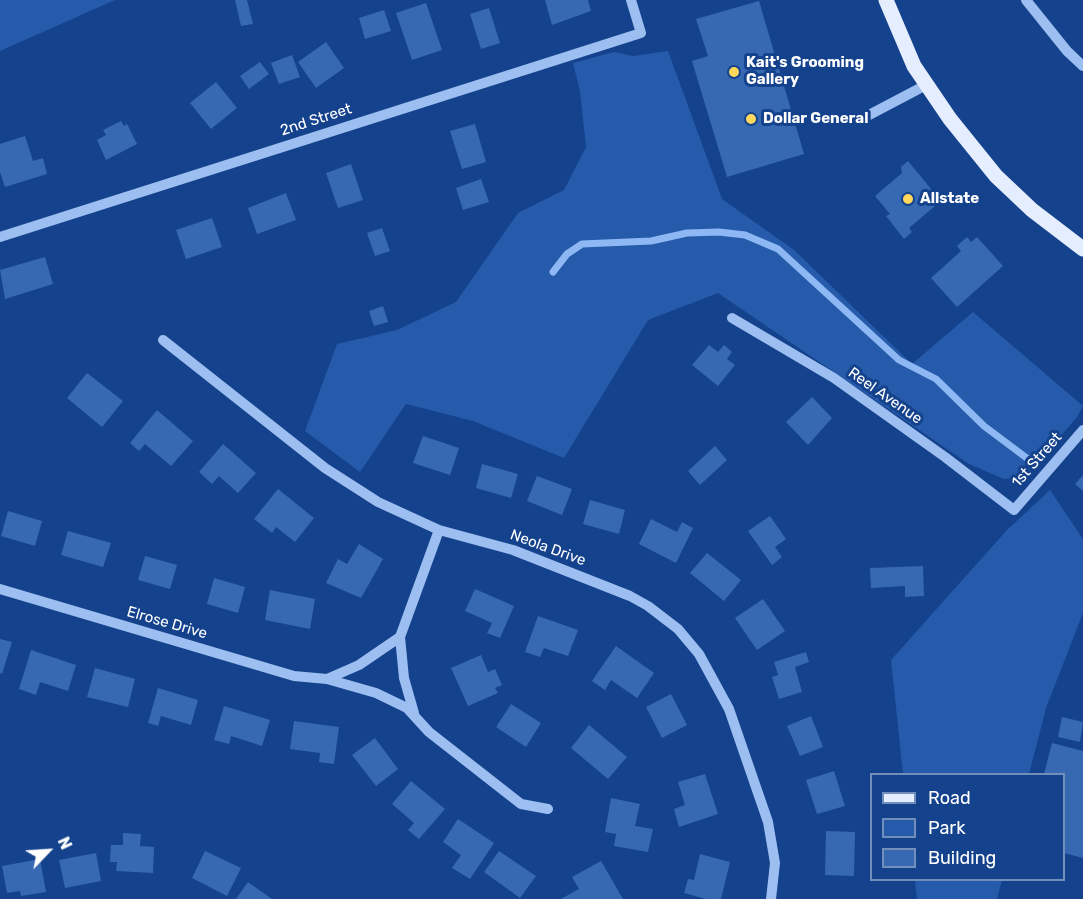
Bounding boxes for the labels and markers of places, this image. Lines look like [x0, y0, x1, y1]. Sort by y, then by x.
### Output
place label: Kait's Grooming Gallery [746, 54, 864, 89]
marker: Kait's Grooming Gallery [727, 65, 741, 79]
place label: Dollar General [763, 110, 868, 128]
marker: Dollar General [744, 112, 758, 126]
place label: Allstate [920, 190, 979, 208]
marker: Allstate [901, 192, 915, 206]

